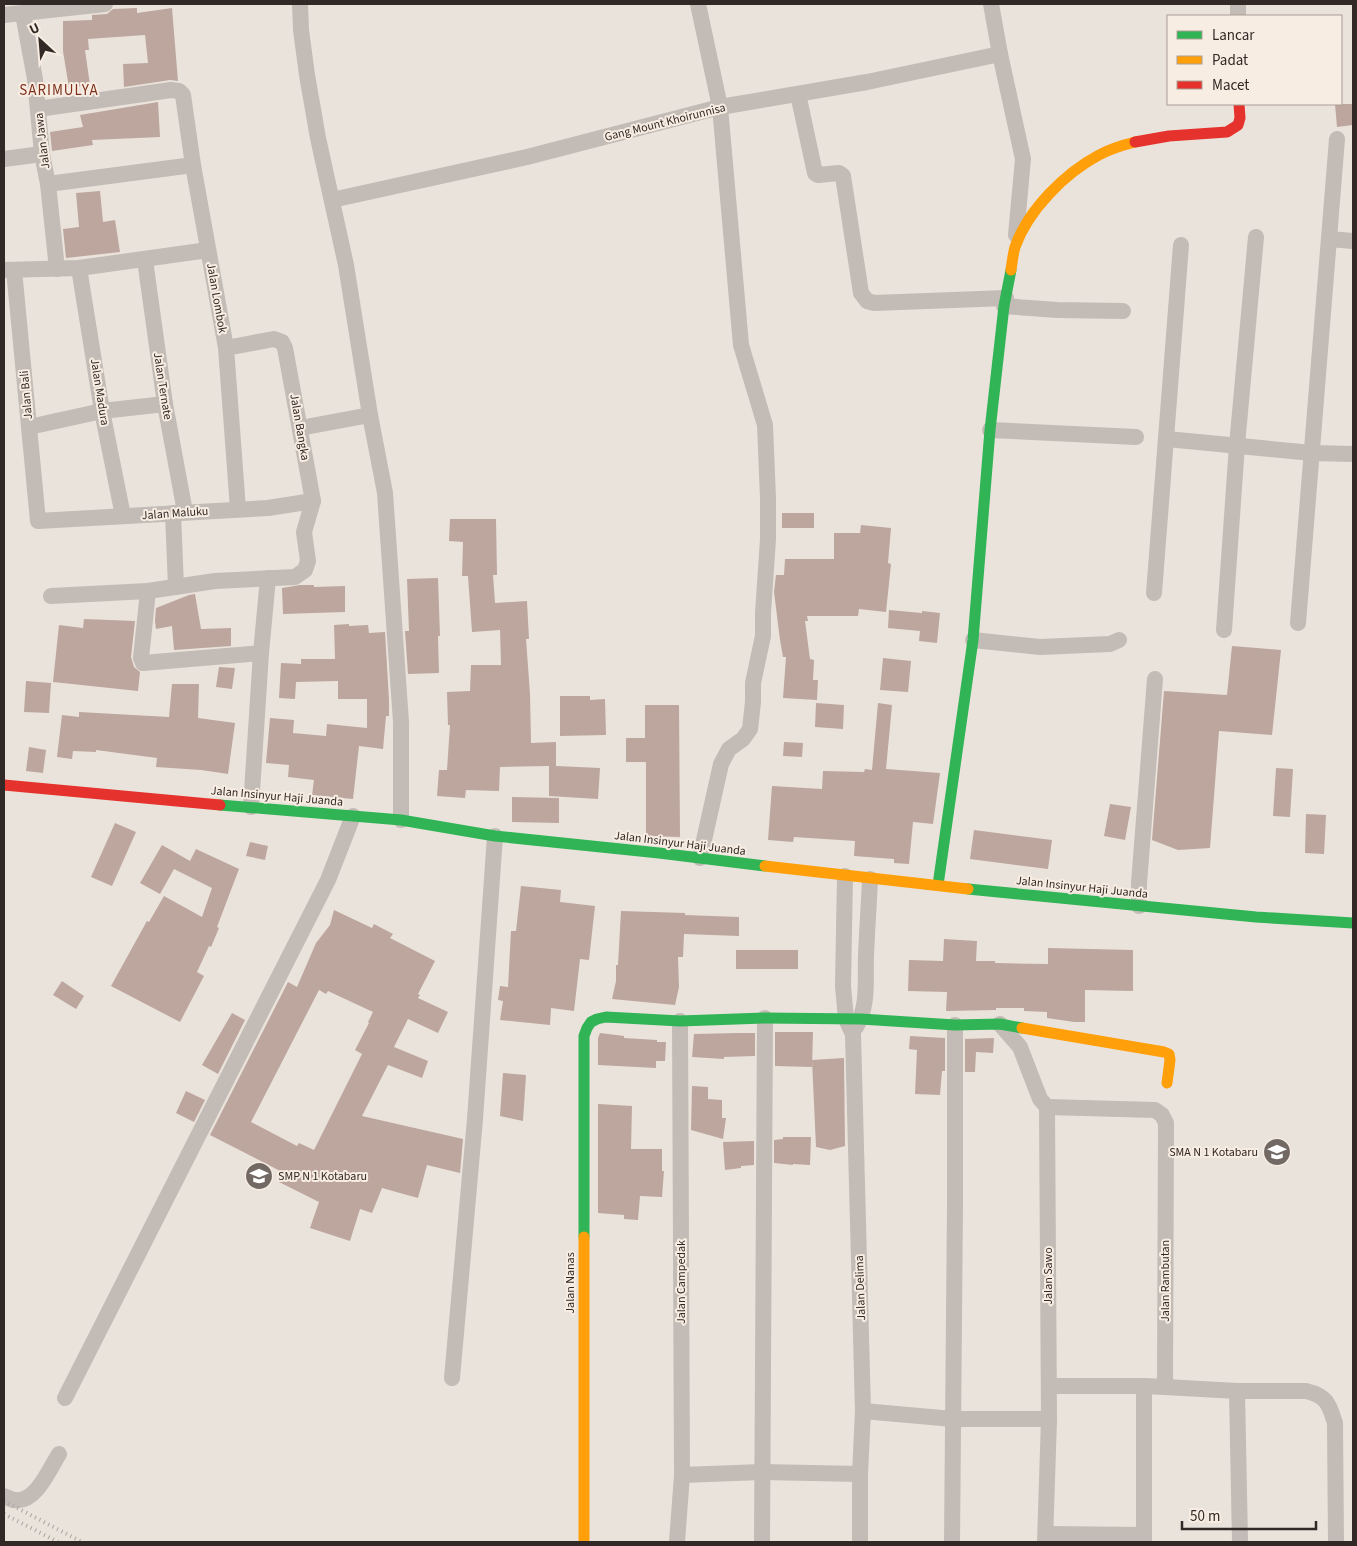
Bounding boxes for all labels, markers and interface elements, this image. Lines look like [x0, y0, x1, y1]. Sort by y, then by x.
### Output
north arrow [15, 15, 65, 65]
legend [1167, 15, 1342, 105]
text: U [26, 18, 43, 40]
text: Lancar [1212, 25, 1255, 46]
text: Padat [1212, 50, 1248, 71]
text: Macet [1212, 75, 1249, 96]
district label: SARIMULYA [19, 80, 99, 101]
street label: Gang Mount Khoirunnisa [603, 99, 727, 146]
street label: Jalan Jawa [31, 112, 54, 170]
street label: Jalan Lombok [202, 262, 231, 335]
street label: Jalan Ternate [149, 351, 176, 421]
street label: Jalan Madura [86, 357, 113, 427]
street label: Jalan Bali [16, 370, 37, 420]
street label: Jalan Bangka [285, 392, 314, 462]
street label: Jalan Maluku [141, 503, 209, 524]
street label: Jalan Insinyur Haji Juanda [210, 782, 344, 811]
street label: Jalan Insinyur Haji Juanda [613, 827, 747, 860]
street label: Jalan Insinyur Haji Juanda [1015, 872, 1149, 903]
school or university icon: SMA N 1 Kotabaru [1262, 1137, 1292, 1167]
place label: SMA N 1 Kotabaru [1169, 1144, 1258, 1161]
school or university icon: SMP N 1 Kotabaru [244, 1161, 274, 1191]
place label: SMP N 1 Kotabaru [278, 1168, 367, 1185]
street label: Jalan Campedak [673, 1240, 690, 1324]
street label: Jalan Rambutan [1157, 1240, 1174, 1322]
street label: Jalan Sawo [1040, 1247, 1057, 1305]
street label: Jalan Nanas [562, 1252, 579, 1314]
street label: Jalan Delima [851, 1255, 870, 1321]
scale bar [1182, 1498, 1316, 1530]
text: 50 m [1190, 1506, 1220, 1527]

